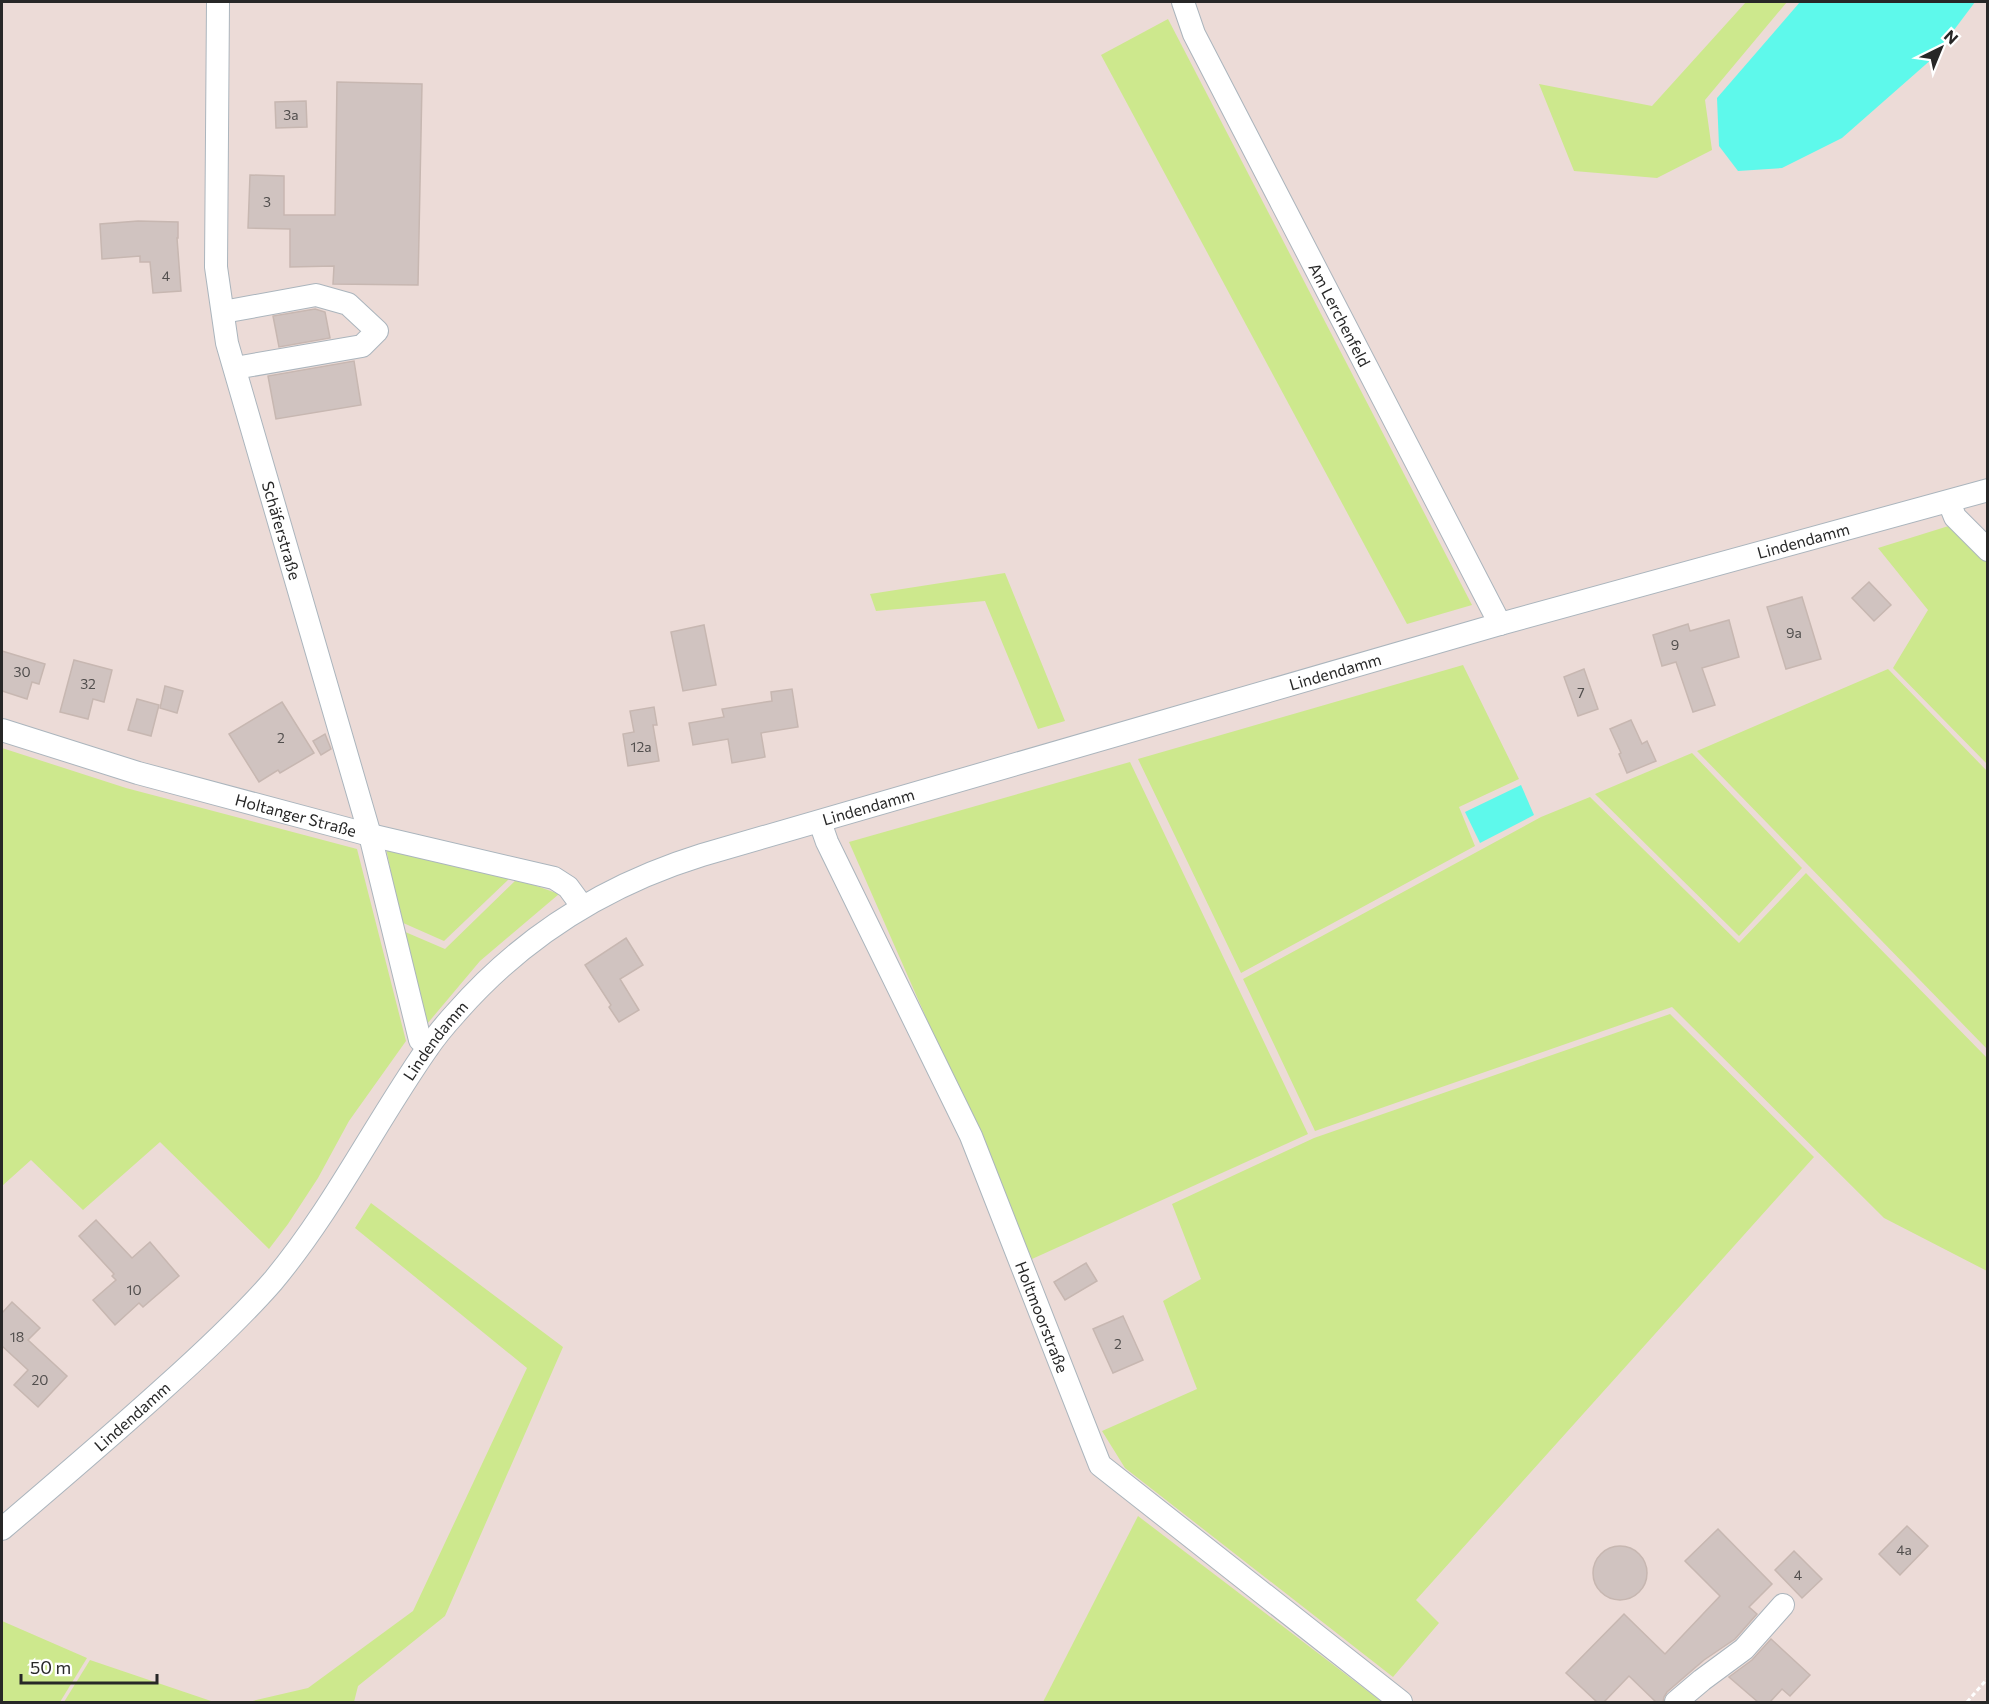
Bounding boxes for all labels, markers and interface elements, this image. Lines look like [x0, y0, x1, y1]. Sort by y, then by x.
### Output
north arrow [1911, 18, 1971, 78]
text: N [1941, 26, 1962, 48]
house number: 3a [283, 106, 299, 123]
house number: 3 [263, 193, 271, 210]
street label: Am Lerchenfeld [1305, 259, 1375, 370]
house number: 4 [162, 267, 171, 284]
street label: Schäferstraße [259, 479, 305, 582]
street label: Lindendamm [1755, 519, 1851, 562]
house number: 9a [1786, 624, 1802, 641]
house number: 9 [1671, 636, 1679, 653]
street label: Lindendamm [1287, 649, 1383, 694]
house number: 30 [13, 663, 31, 680]
house number: 32 [80, 675, 96, 692]
house number: 7 [1577, 684, 1585, 701]
house number: 2 [277, 729, 285, 746]
house number: 12a [630, 738, 652, 755]
street label: Lindendamm [820, 784, 917, 829]
street label: Holtanger Straße [233, 789, 359, 840]
street label: Lindendamm [399, 997, 471, 1084]
street label: Holtmoorstraße [1012, 1258, 1073, 1375]
house number: 10 [126, 1281, 142, 1298]
house number: 18 [10, 1328, 24, 1345]
house number: 2 [1114, 1335, 1122, 1352]
house number: 20 [32, 1371, 48, 1388]
street label: Lindendamm [90, 1378, 174, 1455]
house number: 4a [1896, 1541, 1912, 1558]
house number: 4 [1794, 1566, 1803, 1583]
scale bar [21, 1647, 158, 1685]
text: 50 m [30, 1656, 71, 1678]

